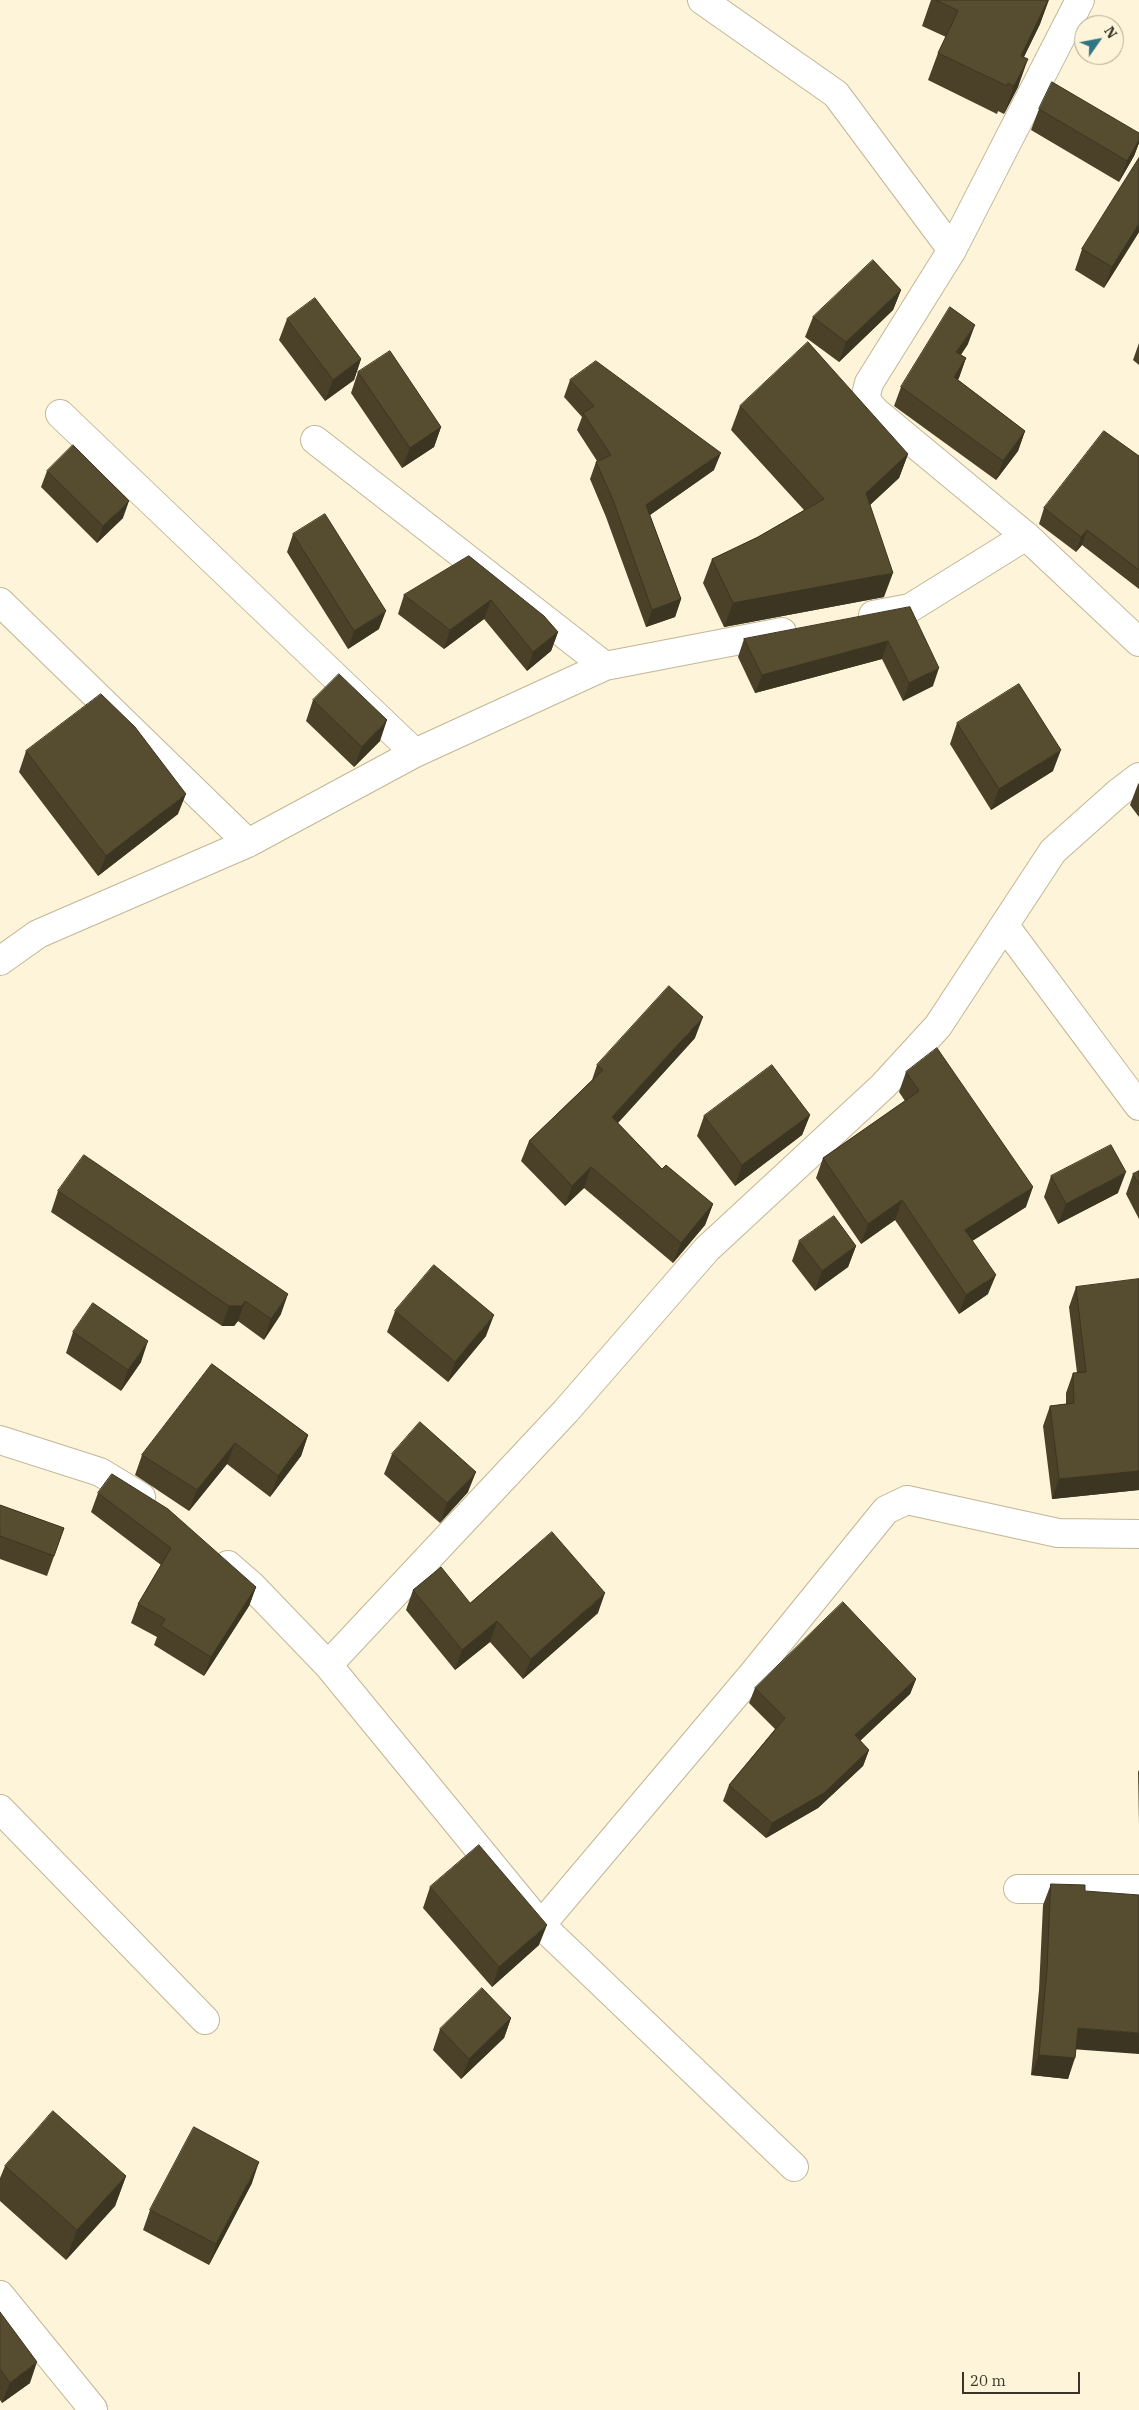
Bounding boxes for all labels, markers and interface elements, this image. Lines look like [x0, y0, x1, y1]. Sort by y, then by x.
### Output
north arrow [1074, 15, 1124, 65]
text: N [1100, 23, 1121, 42]
scale bar [964, 2362, 1082, 2394]
text: 20 m [970, 2371, 1006, 2390]

